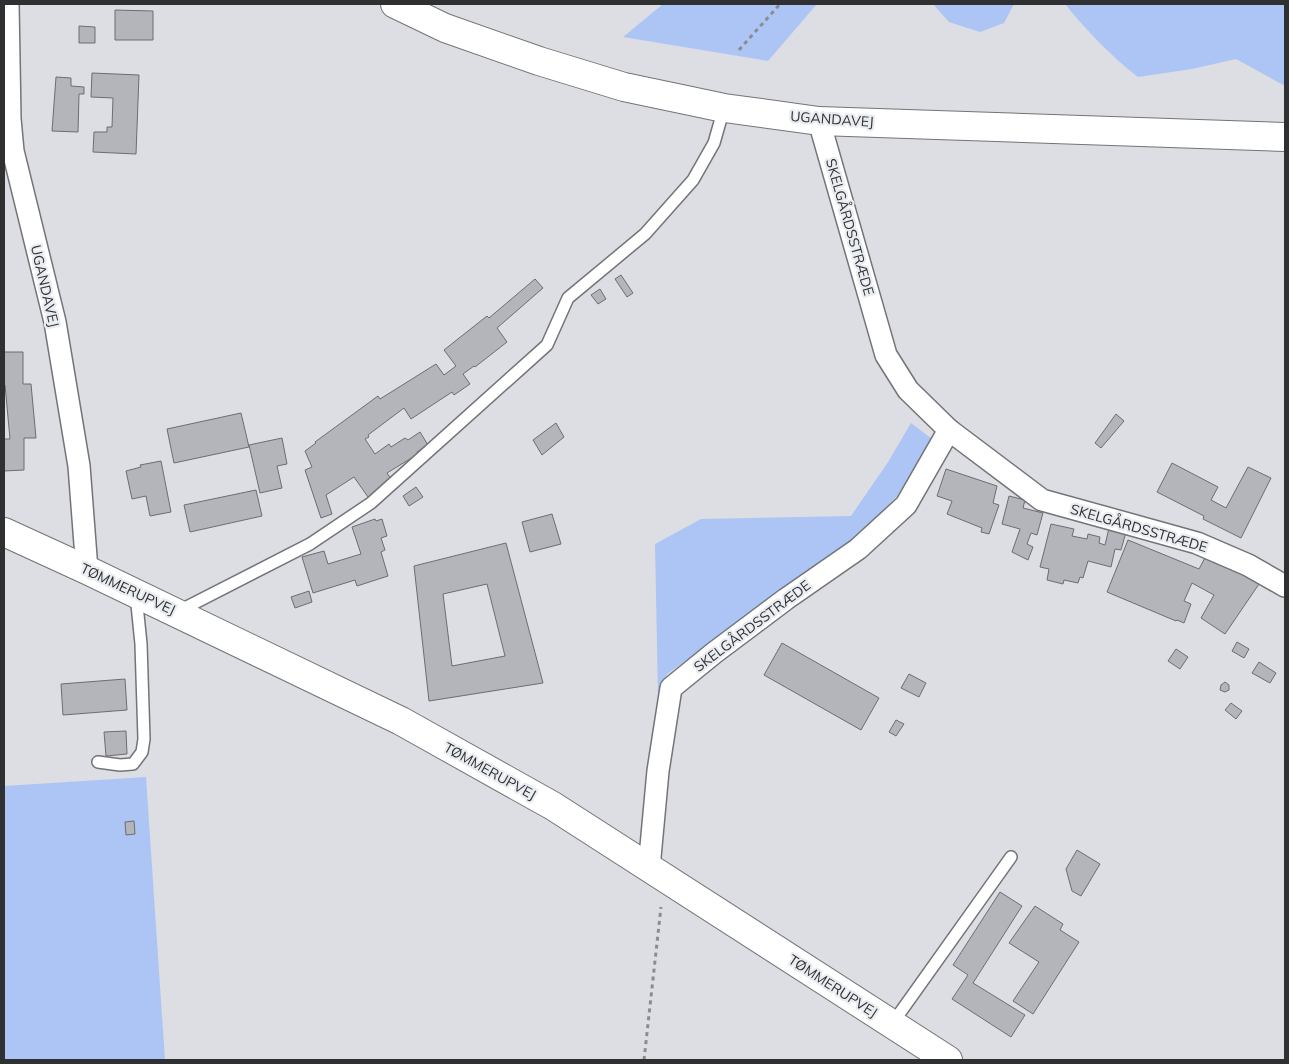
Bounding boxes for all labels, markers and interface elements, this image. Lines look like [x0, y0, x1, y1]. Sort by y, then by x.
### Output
street label: UGANDAVEJ [790, 107, 874, 131]
street label: SKELGÅRDSSTRÆDE [822, 156, 878, 298]
street label: UGANDAVEJ [27, 243, 63, 329]
street label: SKELGÅRDSSTRÆDE [1068, 500, 1210, 556]
street label: TØMMERUPVEJ [78, 559, 178, 619]
street label: SKELGÅRDSSTRÆDE [690, 576, 814, 676]
street label: TØMMERUPVEJ [441, 738, 539, 804]
street label: TØMMERUPVEJ [785, 951, 881, 1021]

